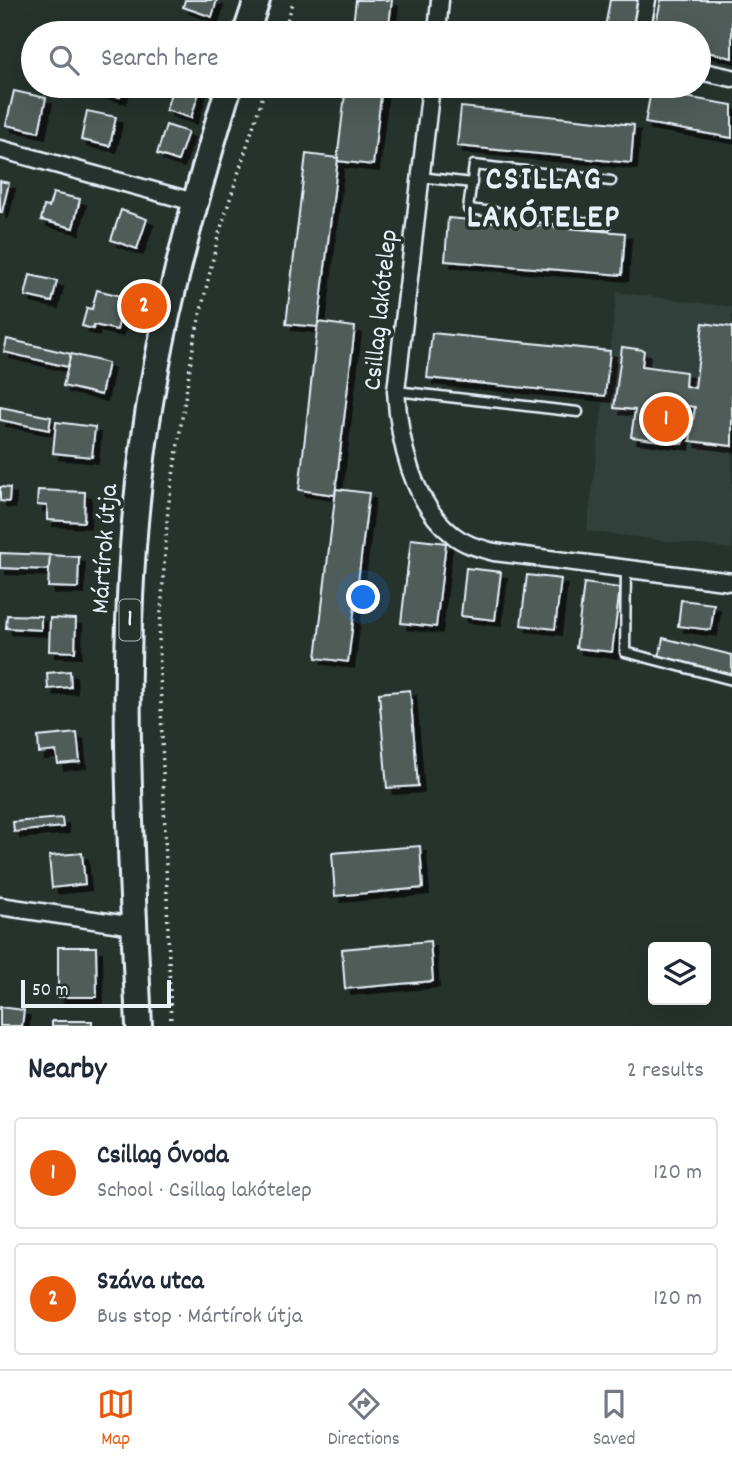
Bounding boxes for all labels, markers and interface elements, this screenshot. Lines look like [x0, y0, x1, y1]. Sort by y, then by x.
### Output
search box [21, 21, 711, 98]
icon: search [45, 41, 83, 79]
text: Search here [101, 41, 219, 78]
district label: CSILLAG LAKÓTELEP [467, 158, 621, 243]
street label: Csillag lakótelep [355, 228, 409, 392]
pin: 2 [121, 280, 167, 332]
pin: 1 [643, 393, 689, 445]
street label: Mártírok útja [83, 482, 129, 615]
your location [346, 580, 380, 614]
road number: 1 [120, 600, 140, 640]
map controls [648, 942, 711, 1005]
button: layers [648, 942, 711, 1005]
scale bar [21, 977, 172, 1009]
text: 50 m [32, 978, 69, 1005]
text: Nearby [28, 1050, 106, 1093]
text: 2 results [627, 1055, 704, 1088]
text: Csillag Óvoda [97, 1138, 228, 1175]
text: 1 [50, 1157, 56, 1190]
text: 120 m [653, 1157, 702, 1190]
text: School · Csillag lakótelep [97, 1175, 312, 1208]
text: Száva utca [97, 1264, 204, 1301]
text: 2 [48, 1283, 58, 1316]
text: 120 m [653, 1283, 702, 1316]
text: Bus stop · Mártírok útja [97, 1301, 302, 1334]
tab: Map [97, 1385, 135, 1454]
tab: Directions [328, 1385, 400, 1454]
tab: Saved [593, 1385, 635, 1454]

